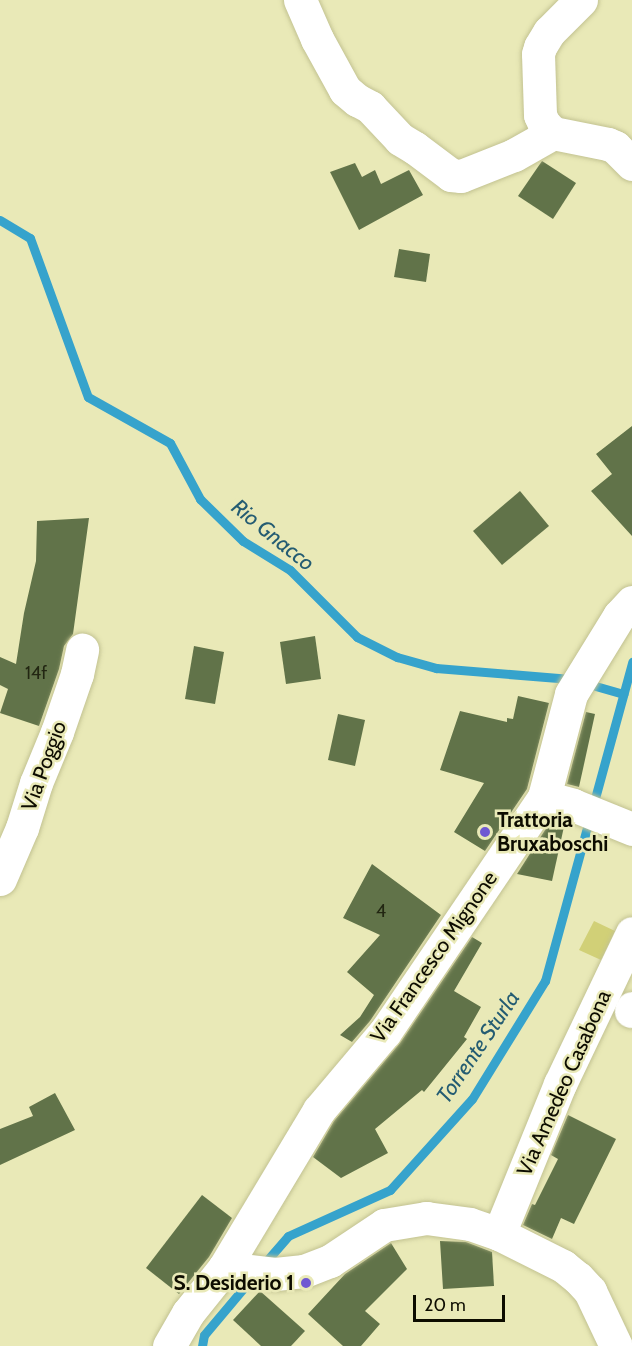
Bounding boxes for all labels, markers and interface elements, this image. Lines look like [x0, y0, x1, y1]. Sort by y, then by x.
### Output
water label: Rio Gnacco [226, 494, 320, 576]
house number: 14f [25, 662, 47, 684]
street label: Via Poggio [16, 718, 72, 814]
place label: Trattoria Bruxaboschi [497, 807, 608, 857]
marker: Trattoria Bruxaboschi [478, 825, 492, 839]
street label: Via Francesco Mignone [365, 866, 503, 1048]
house number: 4 [376, 900, 386, 922]
water label: Torrente Sturla [431, 986, 525, 1108]
street label: Via Amedeo Casabona [512, 986, 616, 1180]
place label: S. Desiderio 1 [173, 1270, 294, 1296]
marker: S. Desiderio 1 [299, 1276, 313, 1290]
scale bar [416, 1283, 508, 1321]
text: 20 m [424, 1294, 466, 1316]

